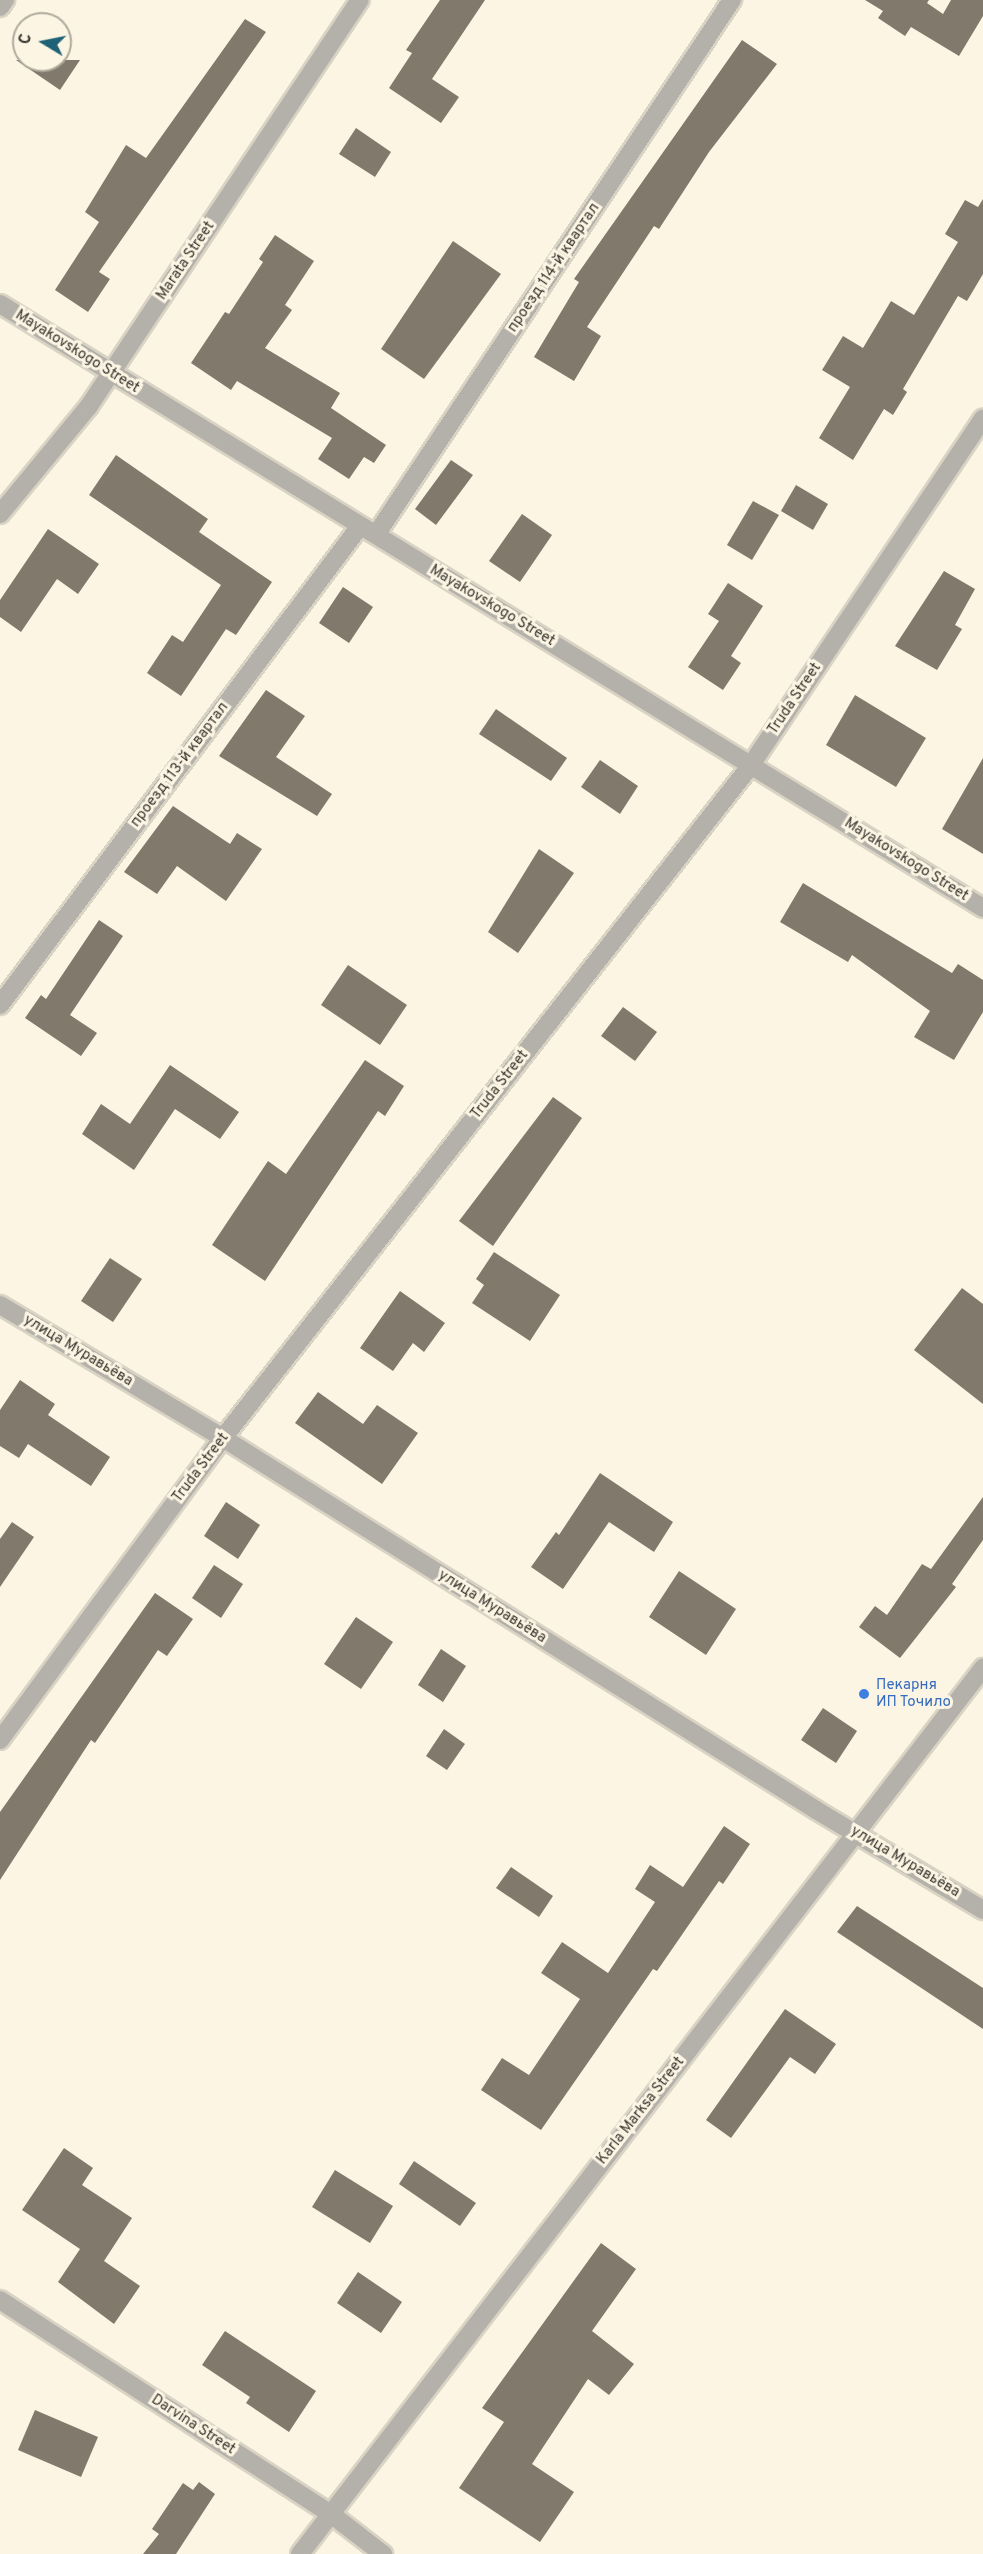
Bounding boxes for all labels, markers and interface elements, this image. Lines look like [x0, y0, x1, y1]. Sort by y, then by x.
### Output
north arrow [12, 12, 72, 72]
text: С [16, 32, 37, 46]
street label: проезд 114-й квартал [504, 200, 604, 336]
street label: Marata Street [153, 218, 219, 304]
street label: Mayakovskogo Street [12, 307, 142, 397]
street label: Mayakovskogo Street [426, 561, 558, 651]
street label: Truda Street [764, 660, 826, 738]
street label: проезд 113-й квартал [127, 699, 233, 831]
street label: Mayakovskogo Street [841, 815, 971, 905]
street label: Truda Street [467, 1047, 533, 1123]
street label: улица Муравьёва [20, 1311, 136, 1391]
street label: Truda Street [169, 1430, 233, 1506]
street label: улица Муравьёва [435, 1566, 549, 1648]
place label: Пекарня ИП Точило [876, 1676, 952, 1711]
marker: Пекарня ИП Точило [857, 1687, 871, 1701]
street label: улица Муравьёва [847, 1822, 963, 1902]
street label: Karla Marksa Street [593, 2054, 689, 2168]
street label: Darvina Street [148, 2391, 238, 2459]

